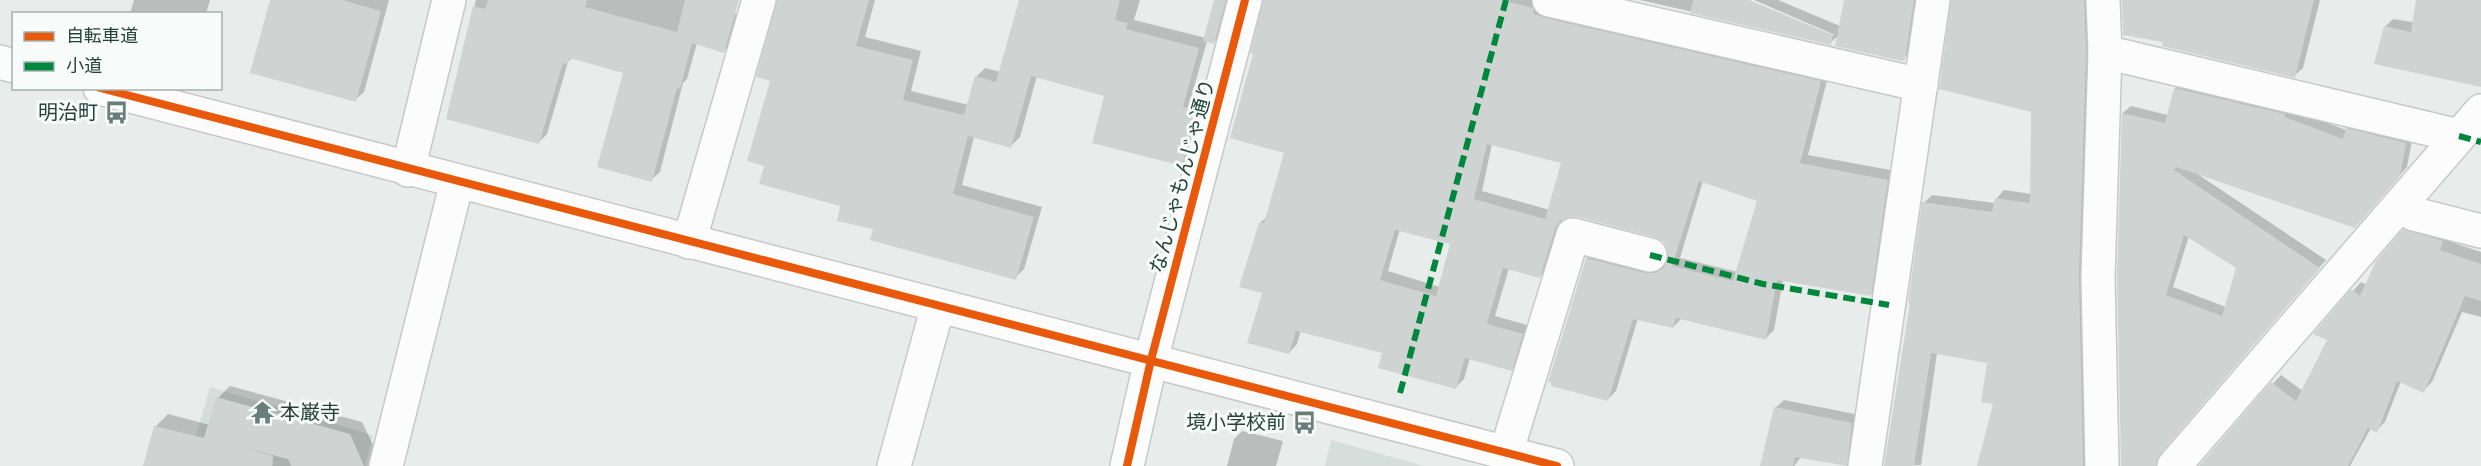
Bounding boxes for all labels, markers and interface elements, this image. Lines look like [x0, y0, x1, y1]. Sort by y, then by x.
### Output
legend [12, 12, 222, 90]
text: 自転車道 [66, 25, 138, 47]
text: 小道 [66, 55, 102, 77]
street label: なんじゃもんじゃ通り [1145, 76, 1219, 276]
bus stop icon: 明治町 [103, 99, 129, 125]
place label: 明治町 [38, 100, 98, 124]
temple icon: 本巌寺 [249, 399, 275, 425]
place label: 本巌寺 [280, 400, 340, 424]
bus stop icon: 境小学校前 [1291, 409, 1317, 435]
place label: 境小学校前 [1186, 410, 1286, 434]

